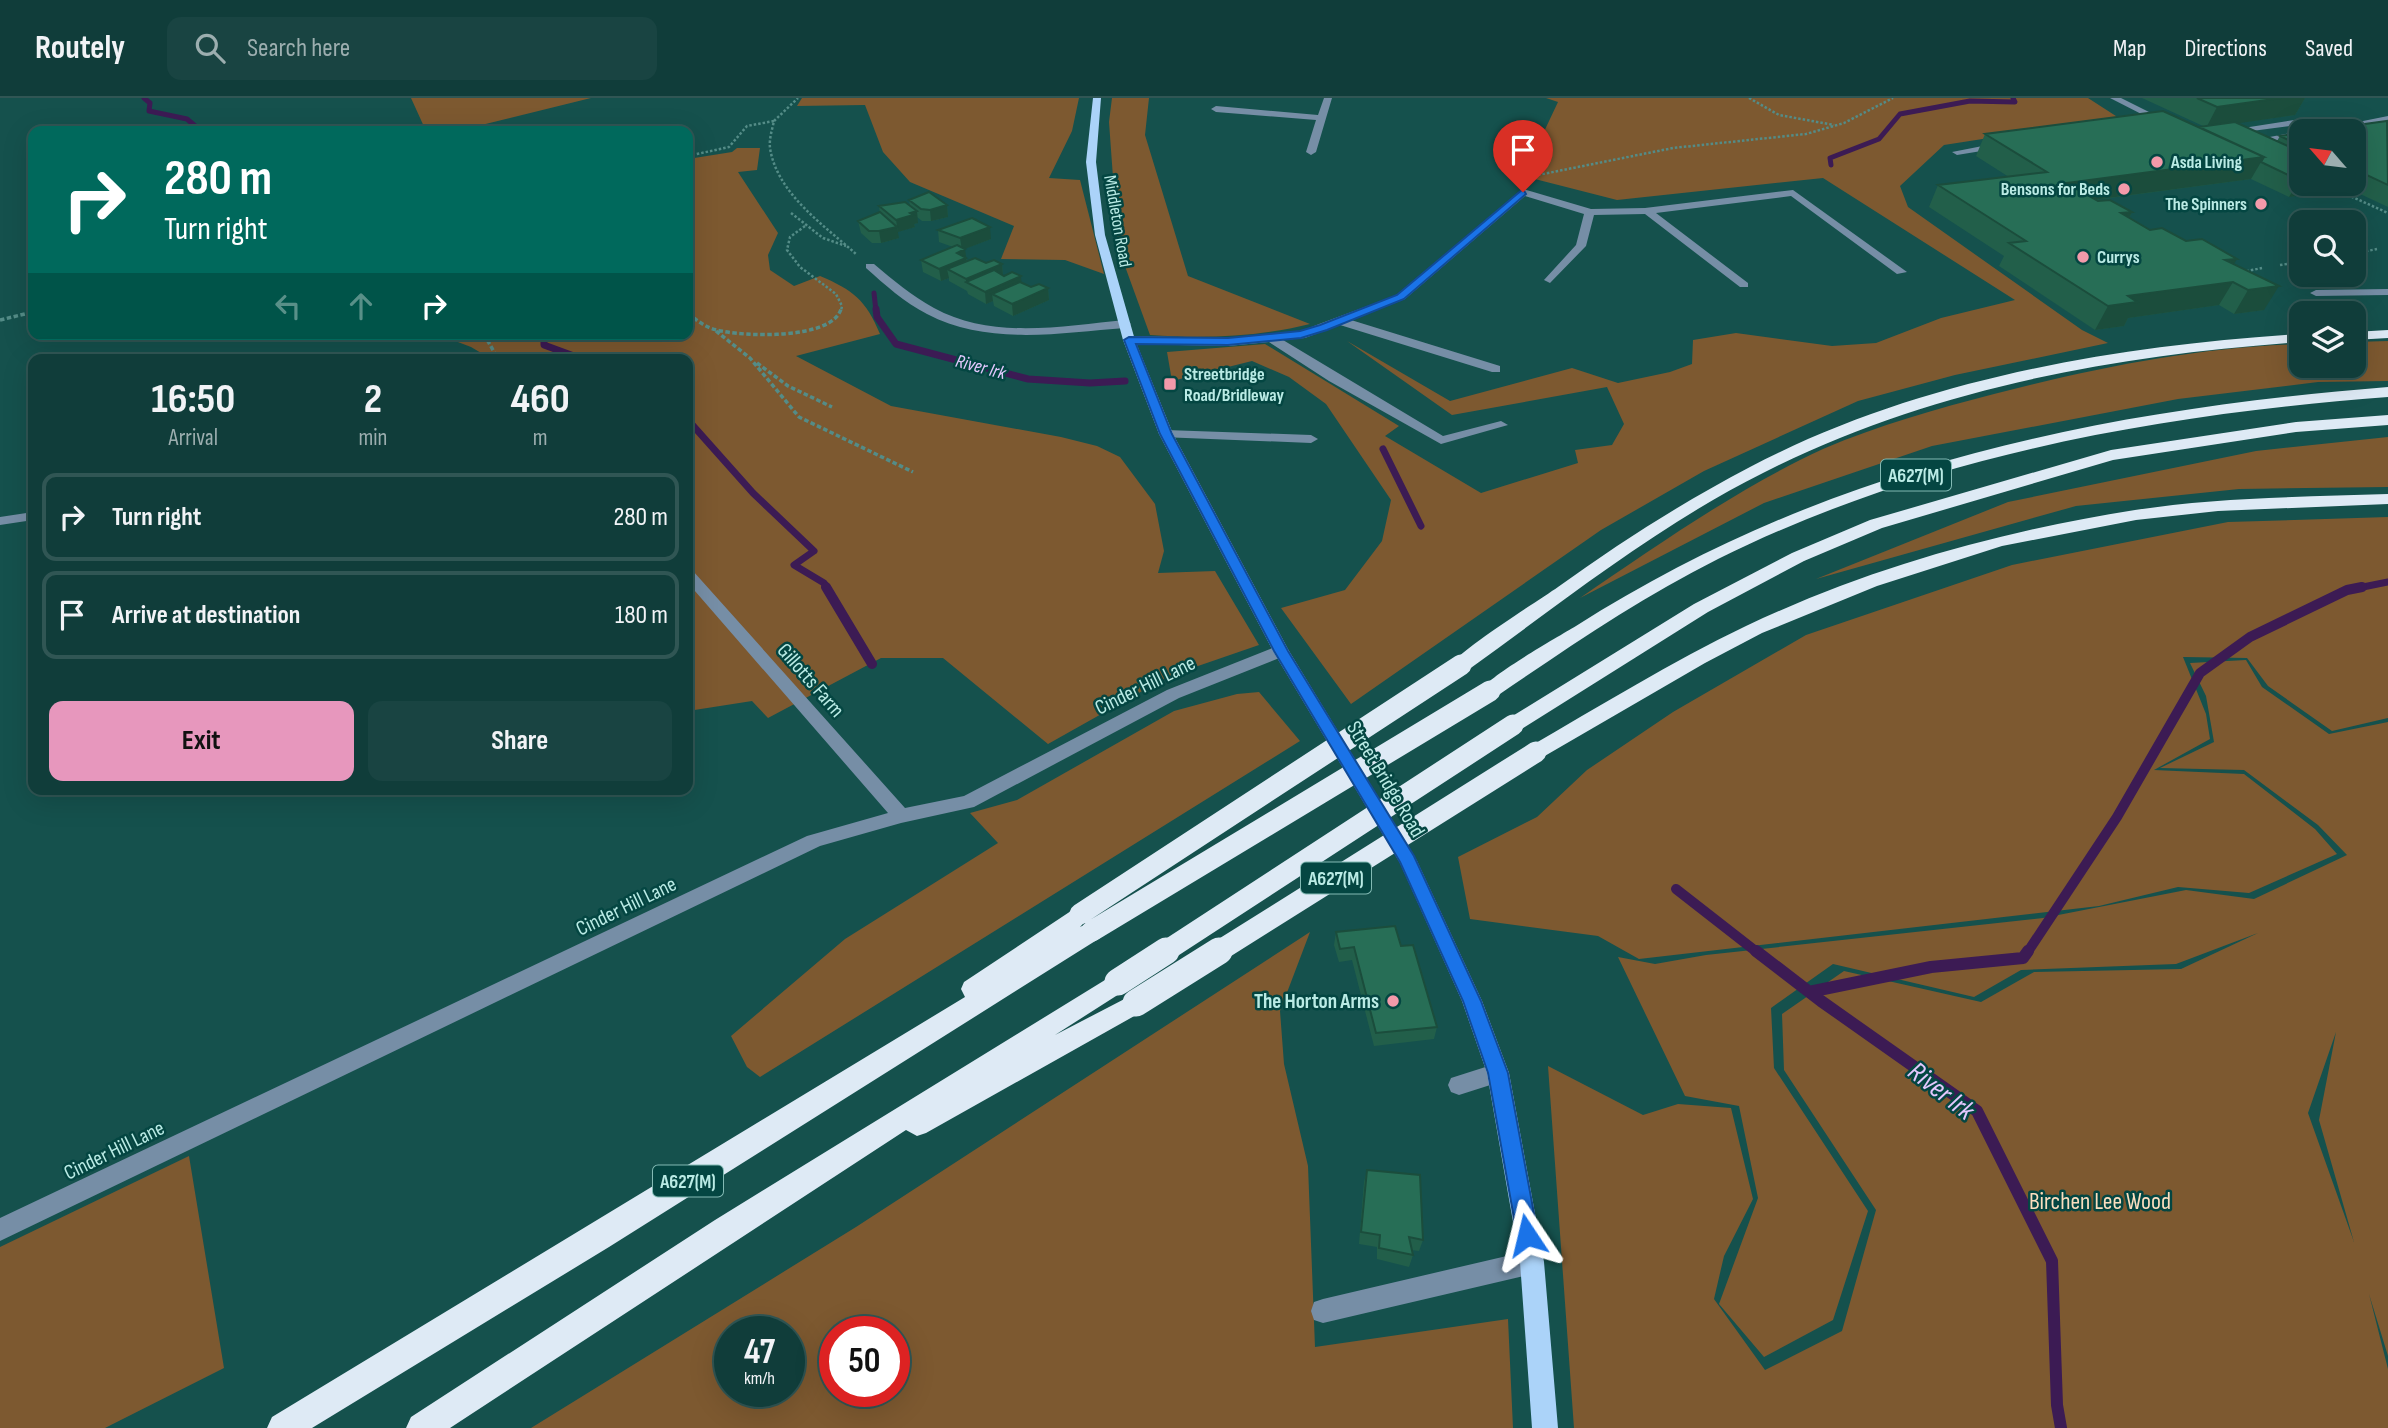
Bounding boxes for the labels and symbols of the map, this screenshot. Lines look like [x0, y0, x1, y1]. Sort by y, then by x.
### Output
north arrow [2289, 119, 2366, 196]
pin [1493, 120, 1553, 192]
place label: Asda Living [2170, 152, 2242, 173]
marker: Asda Living [2149, 154, 2165, 170]
street label: Middleton Road [1099, 173, 1136, 269]
place label: Bensons for Beds [2001, 179, 2110, 200]
marker: Bensons for Beds [2116, 181, 2132, 197]
place label: The Spinners [2165, 194, 2247, 215]
marker: The Spinners [2253, 196, 2269, 212]
place label: Currys [2097, 247, 2140, 268]
marker: Currys [2075, 249, 2091, 265]
water label: River Irk [953, 350, 1009, 385]
place label: Streetbridge Road/Bridleway [1184, 364, 1285, 406]
marker: Streetbridge Road/Bridleway [1162, 376, 1178, 392]
road number: A627(M) [1881, 460, 1951, 490]
street label: Gillotts Farm [772, 638, 849, 722]
street label: Cinder Hill Lane [1091, 650, 1200, 721]
street label: Street Bridge Road [1341, 717, 1430, 842]
road number: A627(M) [1301, 862, 1371, 894]
street label: Cinder Hill Lane [572, 871, 681, 942]
place label: The Horton Arms [1254, 989, 1379, 1014]
marker: The Horton Arms [1385, 993, 1401, 1009]
water label: River Irk [1901, 1055, 1982, 1128]
street label: Cinder Hill Lane [60, 1115, 169, 1186]
road number: A627(M) [653, 1166, 723, 1196]
park label: Birchen Lee Wood [2029, 1187, 2171, 1216]
position arrow [1490, 1198, 1564, 1272]
speed limit sign: 50 [819, 1316, 910, 1407]

